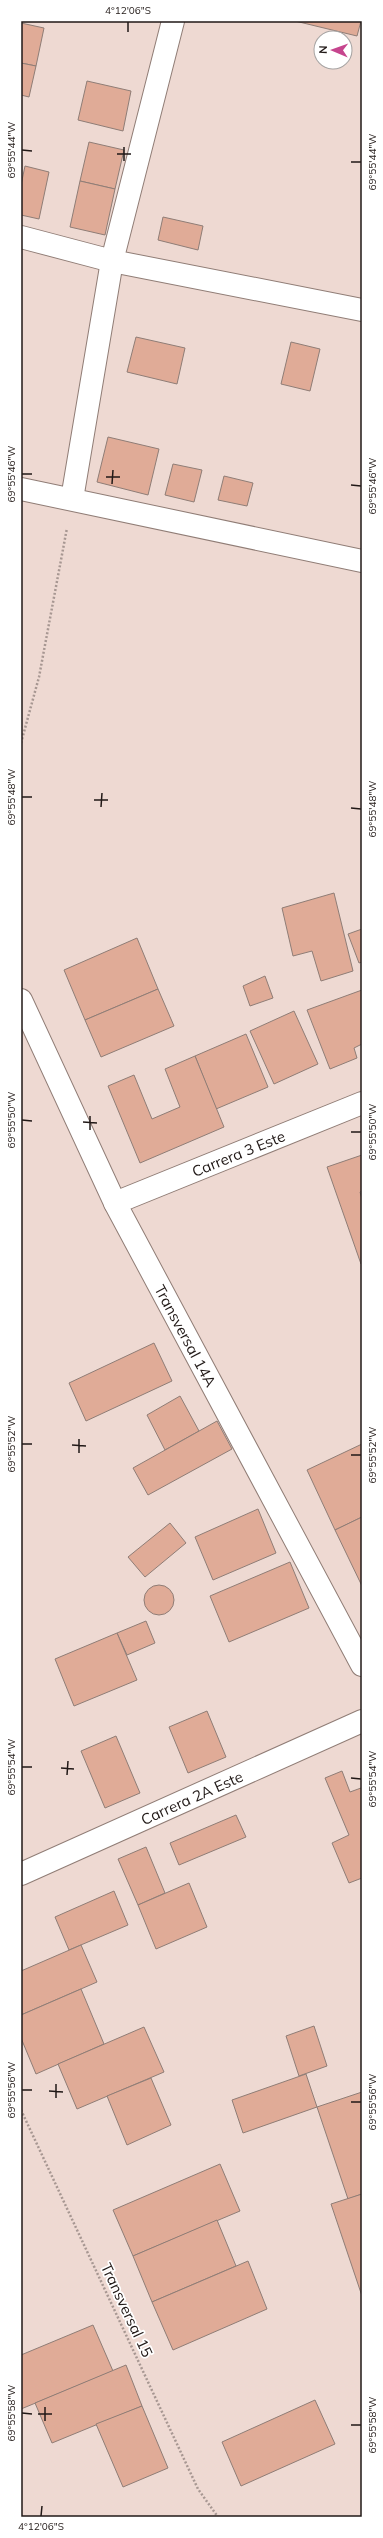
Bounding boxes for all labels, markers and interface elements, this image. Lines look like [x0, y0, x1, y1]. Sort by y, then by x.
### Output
text: 4°12'06"S [105, 4, 151, 17]
north arrow [313, 30, 353, 70]
text: N [316, 45, 330, 54]
text: 69°55'44"W [5, 122, 18, 178]
text: 69°55'44"W [366, 134, 379, 190]
text: 69°55'46"W [5, 446, 18, 502]
text: 69°55'46"W [366, 458, 379, 514]
text: 69°55'48"W [5, 769, 18, 825]
text: 69°55'48"W [366, 781, 379, 837]
text: 69°55'50"W [5, 1092, 18, 1148]
text: 69°55'50"W [366, 1104, 379, 1160]
street label: Carrera 3 Este [189, 1126, 288, 1180]
street label: Transversal 14A [151, 1281, 221, 1390]
text: 69°55'52"W [5, 1416, 18, 1472]
text: 69°55'52"W [366, 1427, 379, 1483]
text: 69°55'54"W [5, 1739, 18, 1795]
text: 69°55'54"W [366, 1751, 379, 1807]
street label: Carrera 2A Este [138, 1766, 246, 1829]
text: 69°55'56"W [5, 2062, 18, 2118]
text: 69°55'56"W [366, 2074, 379, 2130]
street label: Transversal 15 [97, 2260, 157, 2360]
text: 69°55'58"W [5, 2385, 18, 2441]
text: 69°55'58"W [366, 2397, 379, 2453]
text: 4°12'06"S [18, 2520, 64, 2533]

